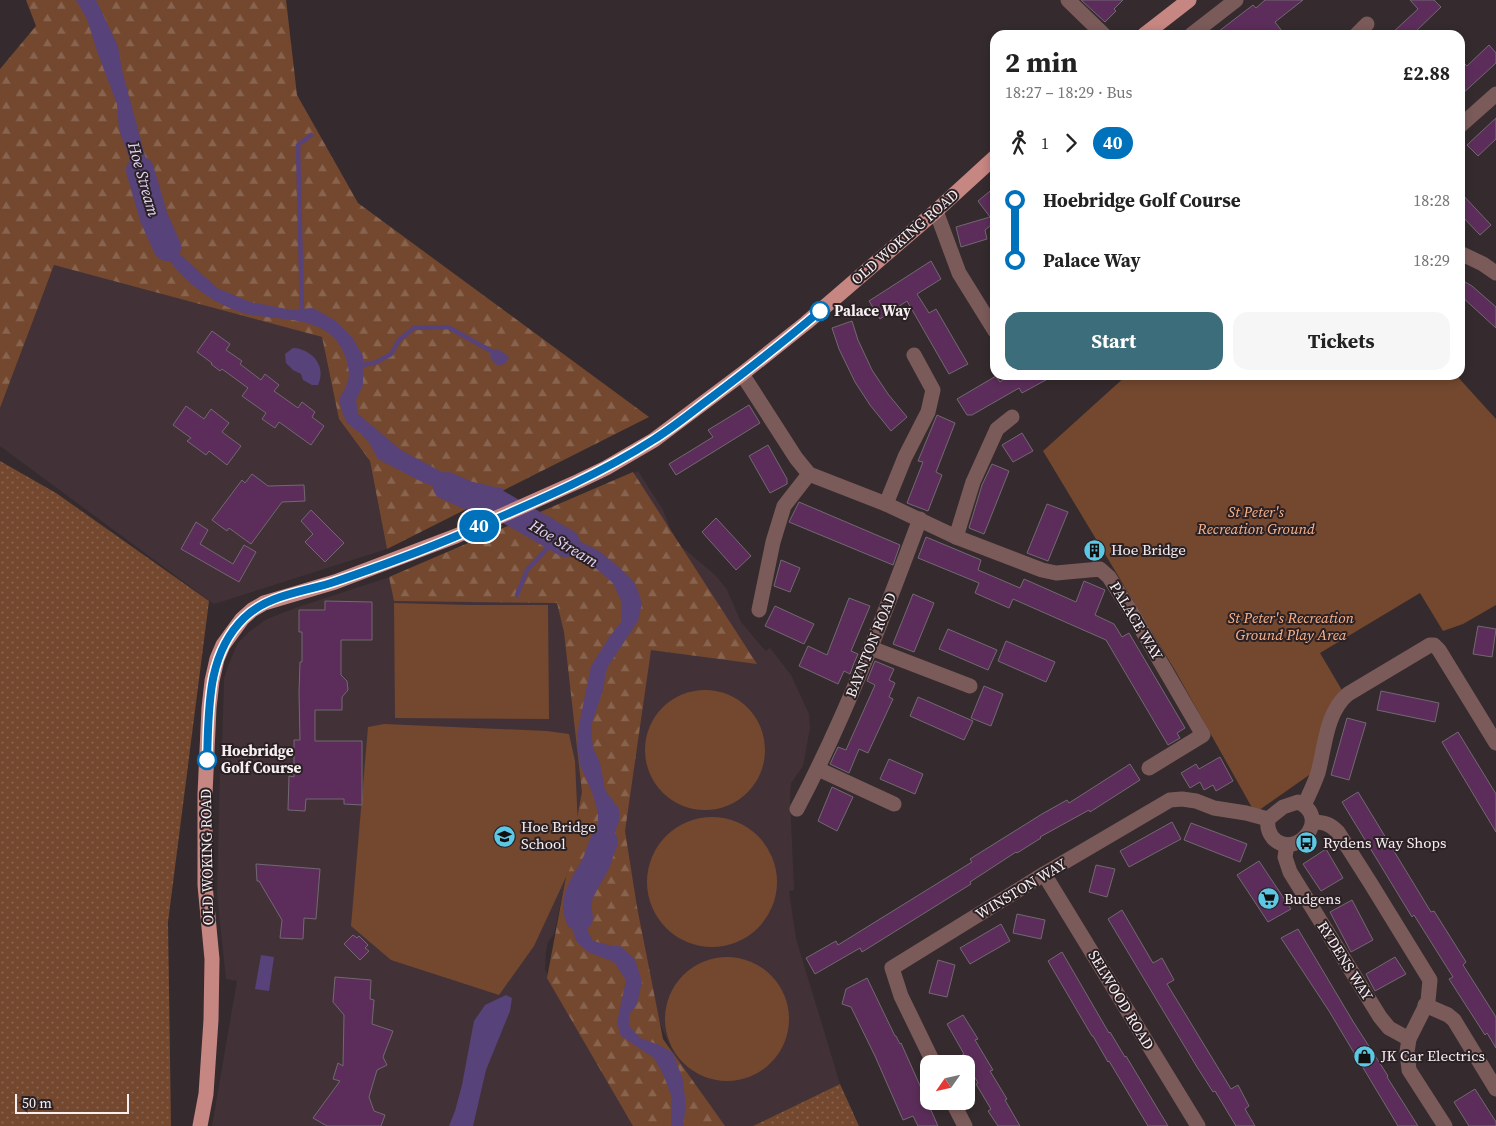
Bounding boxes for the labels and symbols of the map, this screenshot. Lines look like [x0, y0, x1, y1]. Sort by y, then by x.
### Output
water label: Hoe Stream [123, 138, 165, 219]
street label: OLD WOKING ROAD [846, 184, 963, 289]
place label: Palace Way [834, 300, 911, 321]
marker: Palace Way [810, 301, 830, 321]
park label: St Peter's Recreation Ground [1196, 501, 1315, 539]
line badge: 40 [456, 510, 502, 542]
water label: Hoe Stream [525, 513, 602, 572]
building icon: Hoe Bridge [1083, 538, 1107, 562]
place label: Hoe Bridge [1111, 539, 1186, 560]
street label: PALACE WAY [1105, 577, 1168, 664]
street label: BAYNTON ROAD [840, 589, 901, 701]
park label: St Peter's Recreation Ground Play Area [1228, 607, 1355, 645]
place label: Hoebridge Golf Course [221, 740, 302, 778]
marker: Hoebridge Golf Course [197, 750, 217, 770]
street label: OLD WOKING ROAD [195, 789, 218, 925]
place label: Hoe Bridge School [521, 816, 596, 854]
school or university icon: Hoe Bridge School [493, 824, 517, 848]
bus stop icon: Rydens Way Shops [1295, 831, 1319, 855]
place label: Rydens Way Shops [1323, 832, 1447, 853]
street label: WINSTON WAY [971, 853, 1071, 924]
supermarket icon: Budgens [1256, 887, 1280, 911]
place label: Budgens [1284, 888, 1341, 909]
street label: RYDENS WAY [1313, 917, 1379, 1005]
street label: SELWOOD ROAD [1083, 946, 1160, 1054]
shop icon: JK Car Electrics [1353, 1044, 1377, 1068]
place label: JK Car Electrics [1380, 1045, 1485, 1066]
north arrow [920, 1055, 975, 1110]
scale bar [15, 1091, 129, 1114]

